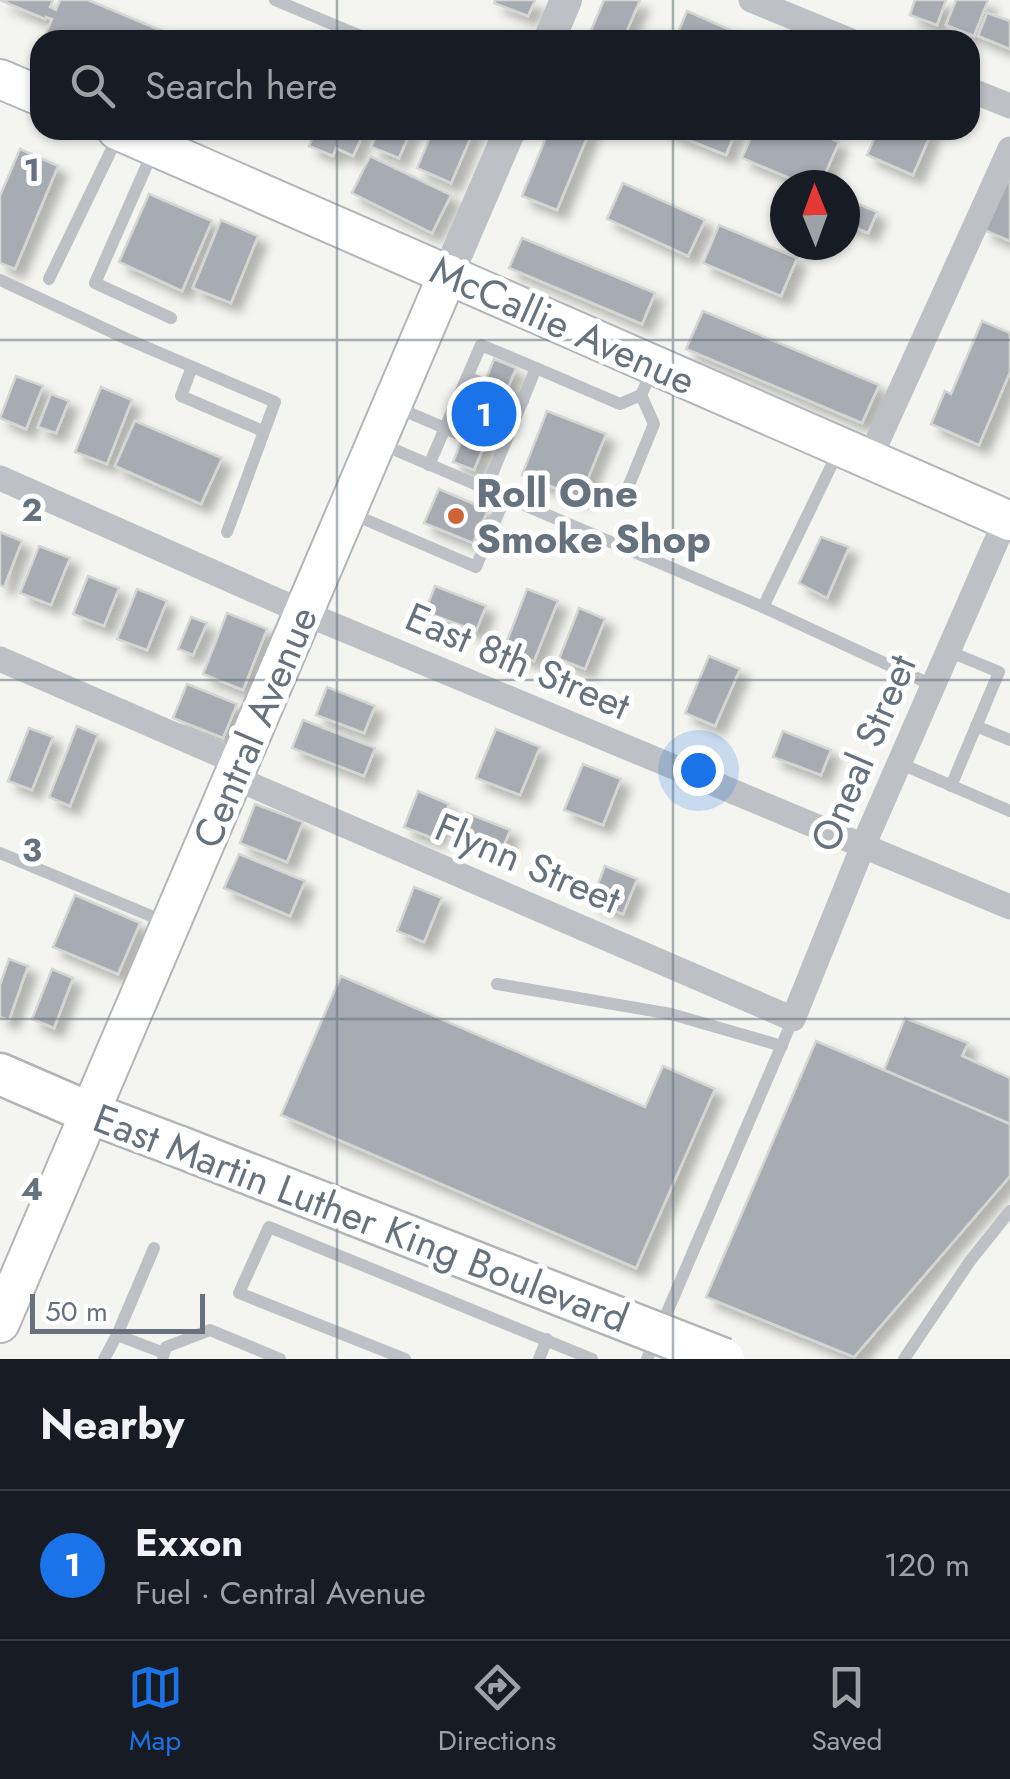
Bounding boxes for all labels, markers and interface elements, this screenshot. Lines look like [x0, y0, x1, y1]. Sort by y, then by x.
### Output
search box [30, 30, 980, 140]
icon: search [65, 58, 120, 113]
text: Search here [145, 58, 337, 113]
text: 1 [24, 147, 40, 193]
north arrow [770, 170, 860, 260]
street label: McCallie Avenue [421, 241, 705, 409]
pin: 1 [452, 376, 516, 452]
place label: Roll One Smoke Shop [476, 464, 711, 568]
text: 2 [22, 487, 43, 533]
marker: Roll One Smoke Shop [445, 505, 467, 527]
street label: East 8th Street [397, 588, 640, 735]
street label: Central Avenue [178, 597, 332, 857]
street label: Oneal Street [795, 645, 931, 861]
your location [673, 745, 724, 796]
street label: Flynn Street [426, 798, 630, 928]
text: 3 [22, 827, 42, 873]
street label: East Martin Luther King Boulevard [85, 1089, 637, 1347]
text: 4 [21, 1166, 43, 1212]
scale bar [30, 1289, 205, 1334]
text: 50 m [45, 1291, 108, 1332]
text: Nearby [40, 1394, 184, 1455]
text: Exxon [135, 1515, 243, 1570]
text: 1 [64, 1542, 81, 1588]
text: 120 m [884, 1542, 970, 1588]
text: Fuel · Central Avenue [135, 1570, 426, 1616]
tab: Map [128, 1660, 183, 1761]
tab: Directions [438, 1660, 556, 1761]
tab: Saved [811, 1660, 882, 1761]

